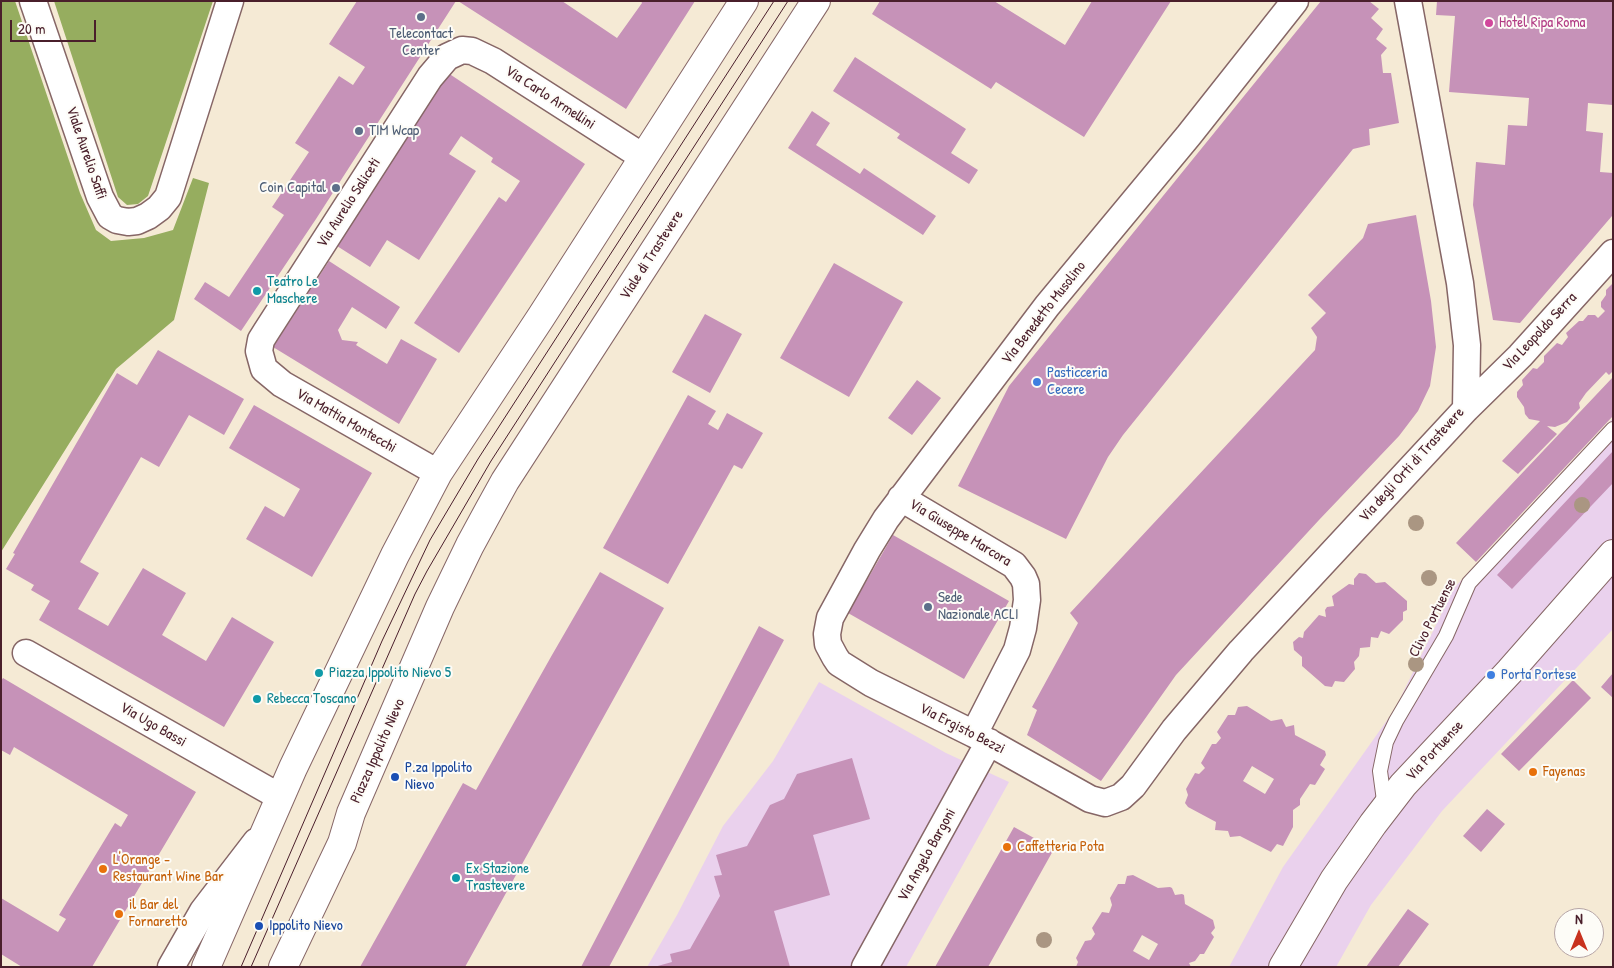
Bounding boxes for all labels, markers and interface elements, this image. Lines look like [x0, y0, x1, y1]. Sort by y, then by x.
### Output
scale bar [12, 10, 99, 42]
marker: Telecontact Center [415, 11, 427, 23]
place label: Hotel Ripa Roma [1499, 14, 1585, 32]
marker: Hotel Ripa Roma [1483, 17, 1495, 29]
text: 20 m [18, 18, 45, 39]
place label: Telecontact Center [389, 25, 453, 60]
street label: Via Carlo Armellini [502, 62, 598, 134]
street label: Viale Aurelio Saffi [62, 104, 110, 202]
place label: TIM Wcap [369, 122, 419, 140]
marker: TIM Wcap [353, 125, 365, 137]
street label: Via Aurelio Saliceti [313, 155, 385, 251]
place label: Coin Capital [259, 179, 326, 197]
marker: Coin Capital [330, 182, 342, 194]
street label: Viale di Trastevere [616, 207, 688, 303]
street label: Via Benedetto Musolino [998, 258, 1090, 368]
place label: Teatro Le Maschere [267, 273, 318, 308]
marker: Teatro Le Maschere [251, 285, 263, 297]
street label: Via Leopoldo Serra [1499, 289, 1581, 375]
place label: Pasticceria Cecere [1047, 364, 1107, 399]
marker: Pasticceria Cecere [1031, 376, 1043, 388]
street label: Via Mattia Montecchi [293, 385, 399, 457]
street label: Via degli Orti di Trastevere [1356, 404, 1468, 526]
street label: Via Giuseppe Marcora [906, 495, 1014, 571]
street label: Clivo Portuense [1406, 576, 1460, 660]
place label: Sede Nazionale ACLI [938, 589, 1018, 624]
marker: Sede Nazionale ACLI [922, 601, 934, 613]
place label: Piazza Ippolito Nievo 5 [329, 664, 451, 682]
place label: Porta Portese [1501, 666, 1576, 684]
marker: Piazza Ippolito Nievo 5 [313, 667, 325, 679]
marker: Porta Portese [1485, 669, 1497, 681]
place label: Rebecca Toscano [267, 690, 356, 708]
marker: Rebecca Toscano [251, 693, 263, 705]
street label: Piazza Ippolito Nievo [347, 696, 409, 806]
street label: Via Ugo Bassi [116, 699, 190, 751]
street label: Via Ergisto Bezzi [916, 700, 1008, 758]
street label: Via Portuense [1403, 717, 1467, 785]
place label: P.za Ippolito Nievo [405, 759, 472, 794]
place label: Fayenas [1543, 763, 1585, 781]
marker: Fayenas [1527, 766, 1539, 778]
marker: P.za Ippolito Nievo [389, 771, 401, 783]
street label: Via Angelo Bargoni [894, 805, 960, 905]
place label: Caffetteria Pota [1017, 838, 1104, 856]
marker: Caffetteria Pota [1001, 841, 1013, 853]
place label: L'Orange - Restaurant Wine Bar [113, 851, 224, 886]
place label: Ex Stazione Trastevere [466, 860, 529, 895]
marker: L'Orange - Restaurant Wine Bar [97, 863, 109, 875]
marker: Ex Stazione Trastevere [450, 872, 462, 884]
place label: il Bar del Fornaretto [129, 896, 187, 931]
marker: il Bar del Fornaretto [113, 908, 125, 920]
north arrow [1554, 908, 1604, 958]
text: N [1575, 909, 1583, 928]
place label: Ippolito Nievo [269, 917, 343, 935]
marker: Ippolito Nievo [253, 920, 265, 932]

